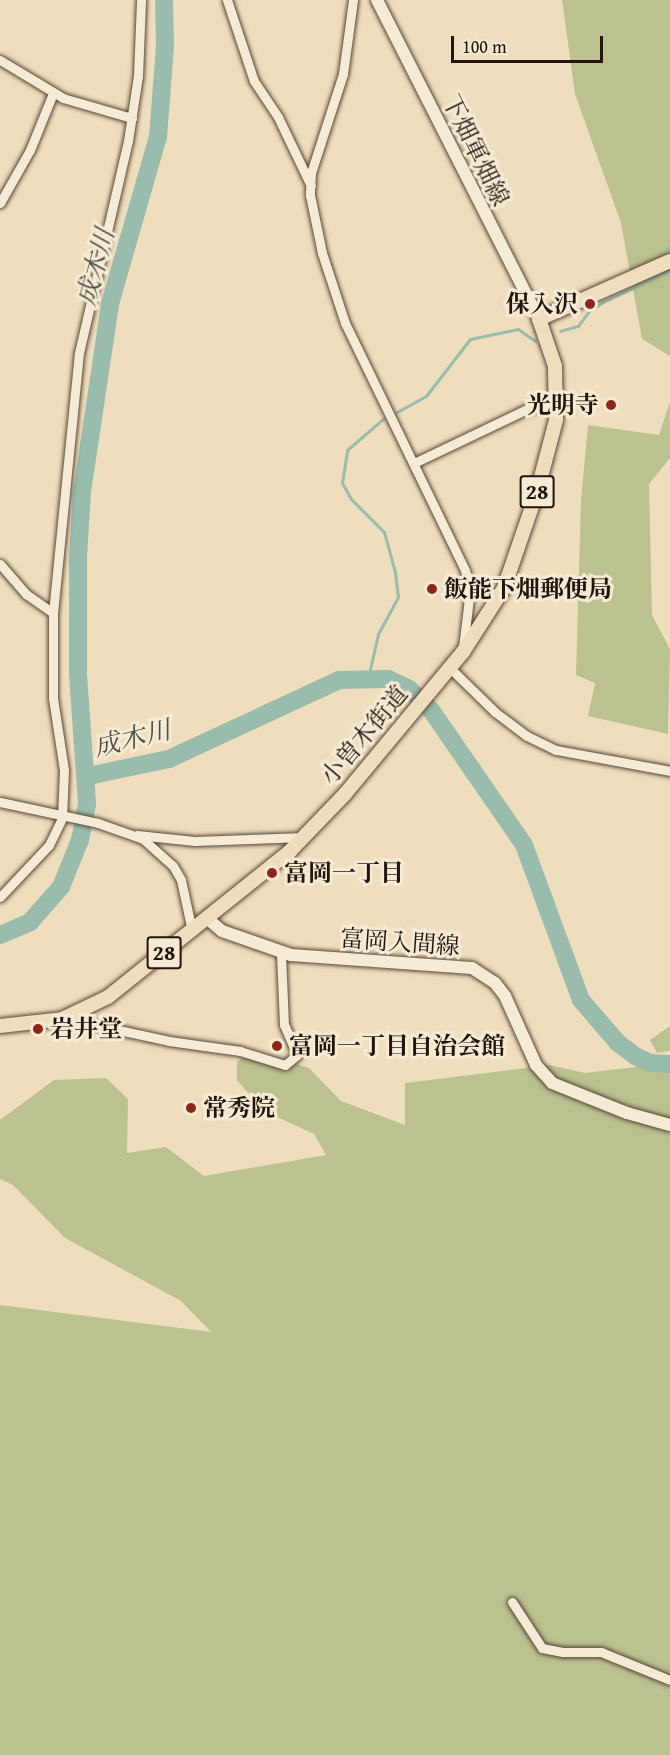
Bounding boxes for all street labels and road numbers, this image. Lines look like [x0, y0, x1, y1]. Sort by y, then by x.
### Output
street label: 下畑軍畑線 [437, 90, 515, 210]
road number: 28 [519, 473, 555, 511]
street label: 小曽木街道 [314, 680, 414, 790]
street label: 富岡入間線 [339, 923, 461, 961]
road number: 28 [146, 934, 182, 972]

